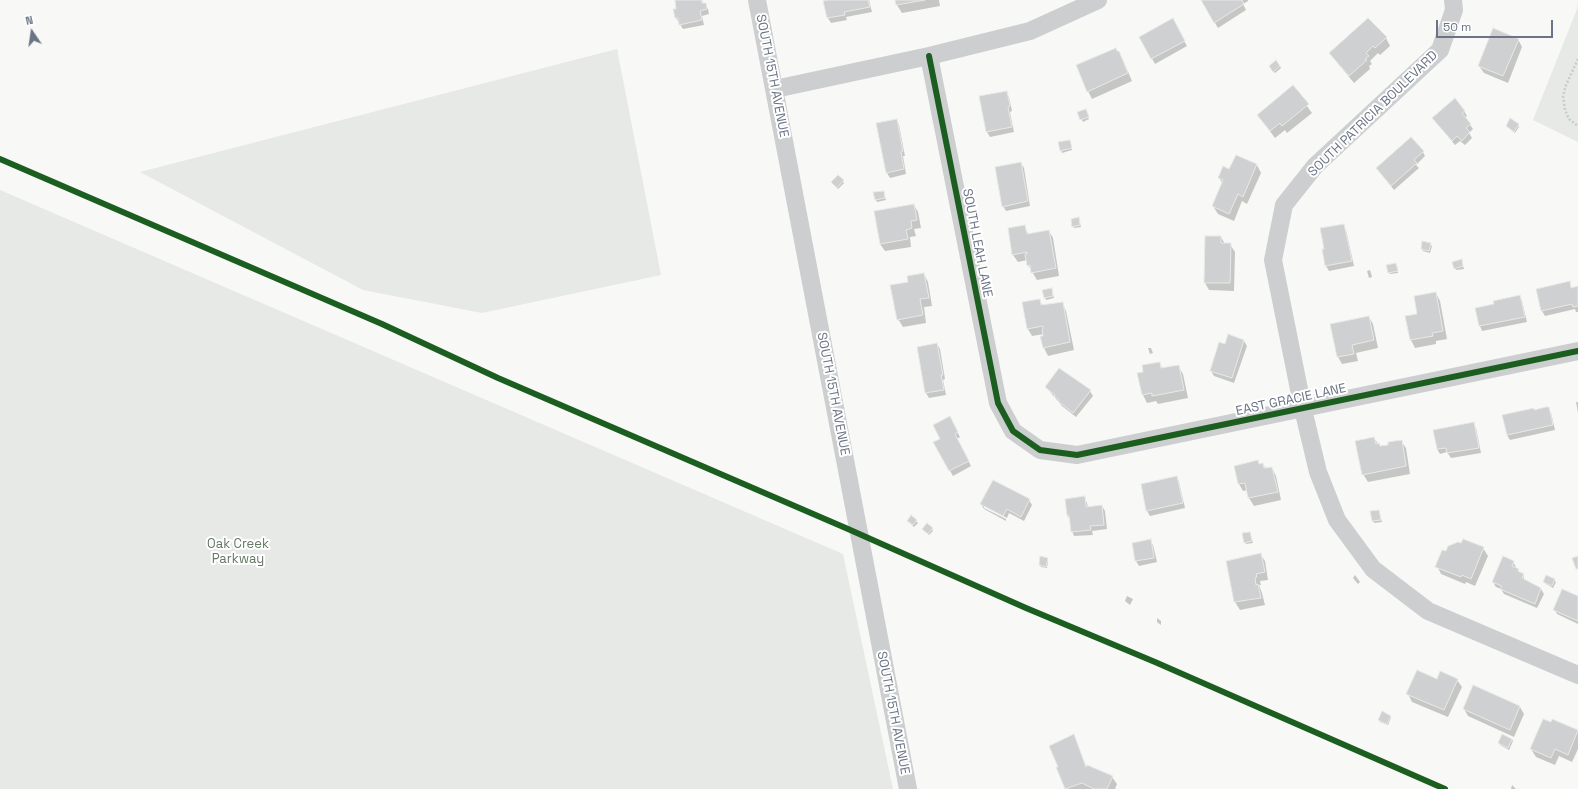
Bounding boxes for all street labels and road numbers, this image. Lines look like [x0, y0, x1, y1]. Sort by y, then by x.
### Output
street label: SOUTH 15TH AVENUE [752, 13, 792, 139]
street label: SOUTH PATRICIA BOULEVARD [1305, 48, 1441, 180]
street label: SOUTH LEAH LANE [959, 187, 995, 299]
street label: SOUTH 15TH AVENUE [813, 331, 853, 457]
street label: EAST GRACIE LANE [1234, 381, 1348, 419]
street label: SOUTH 15TH AVENUE [873, 650, 913, 776]

